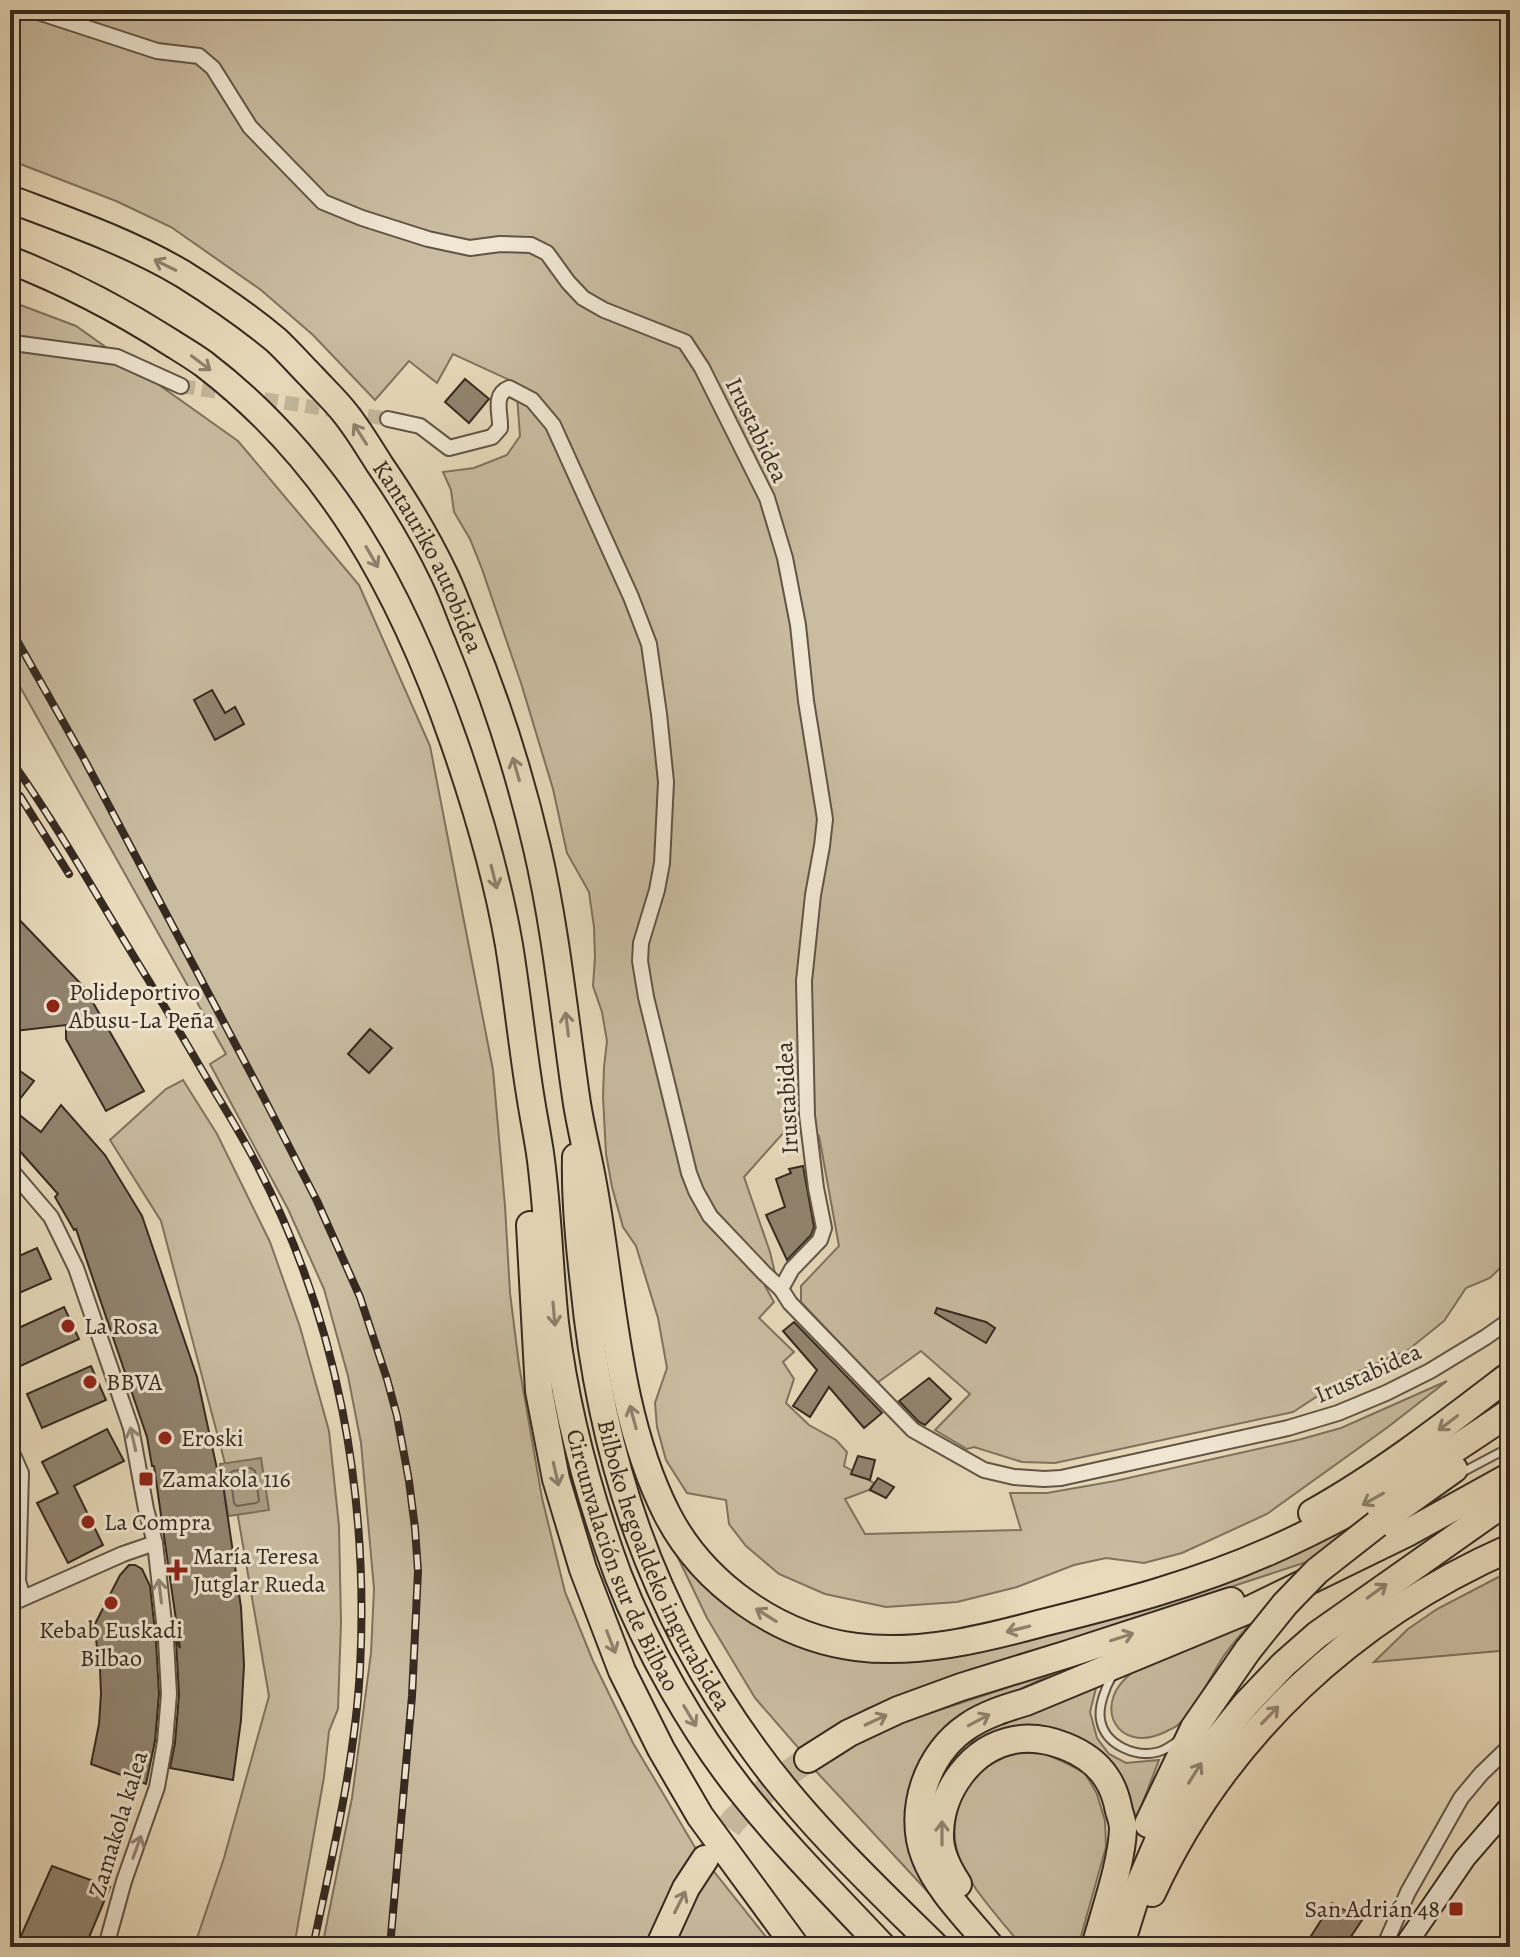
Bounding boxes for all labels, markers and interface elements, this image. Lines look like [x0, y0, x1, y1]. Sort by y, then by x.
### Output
one-way arrow [154, 257, 178, 272]
one-way arrow [190, 355, 212, 372]
street label: Irustabidea [718, 372, 797, 489]
one-way arrow [352, 423, 368, 446]
street label: Kantauriko autobidea [365, 454, 491, 658]
one-way arrow [364, 545, 380, 568]
one-way arrow [507, 757, 522, 783]
one-way arrow [487, 864, 502, 890]
place label: Polideportivo Abusu-La Peña [68, 976, 215, 1036]
marker: Polideportivo Abusu-La Peña [44, 997, 62, 1015]
one-way arrow [559, 1012, 574, 1037]
street label: Irustabidea [768, 1040, 806, 1155]
one-way arrow [547, 1300, 562, 1327]
place label: La Rosa [84, 1310, 160, 1342]
marker: La Rosa [59, 1317, 77, 1335]
street label: Irustabidea [1310, 1335, 1427, 1411]
place label: BBVA [106, 1366, 163, 1398]
marker: BBVA [81, 1373, 99, 1391]
one-way arrow [624, 1404, 639, 1430]
one-way arrow [1438, 1414, 1459, 1431]
street label: Bilboko hegoaldeko ingurabidea [590, 1416, 739, 1718]
place label: Eroski [181, 1422, 244, 1454]
street label: Circunvalación sur de Bilbao [559, 1426, 687, 1697]
one-way arrow [125, 1427, 140, 1453]
marker: Eroski [156, 1429, 174, 1447]
one-way arrow [549, 1461, 564, 1487]
place label: Zamakola 116 [162, 1463, 291, 1495]
marker: Zamakola 116 [137, 1470, 155, 1488]
one-way arrow [1362, 1492, 1386, 1507]
place label: La Compra [104, 1506, 212, 1538]
marker: La Compra [79, 1513, 97, 1531]
place label: María Teresa Jutglar Rueda [193, 1540, 327, 1600]
marker: María Teresa Jutglar Rueda [168, 1561, 186, 1579]
one-way arrow [153, 1578, 168, 1605]
one-way arrow [1366, 1583, 1388, 1599]
marker: Kebab Euskadi Bilbao [102, 1594, 120, 1612]
one-way arrow [755, 1607, 778, 1623]
place label: Kebab Euskadi Bilbao [39, 1614, 183, 1674]
one-way arrow [1006, 1623, 1032, 1638]
one-way arrow [1109, 1628, 1134, 1643]
one-way arrow [605, 1629, 619, 1654]
one-way arrow [683, 1704, 699, 1727]
one-way arrow [1261, 1705, 1280, 1725]
one-way arrow [967, 1711, 991, 1727]
one-way arrow [864, 1712, 888, 1727]
street label: Zamakola kalea [81, 1746, 156, 1901]
one-way arrow [1187, 1763, 1204, 1785]
one-way arrow [934, 1820, 950, 1847]
one-way arrow [131, 1835, 145, 1860]
one-way arrow [672, 1890, 688, 1914]
place label: San Adrián 48 [1305, 1893, 1440, 1925]
marker: San Adrián 48 [1447, 1900, 1465, 1918]

